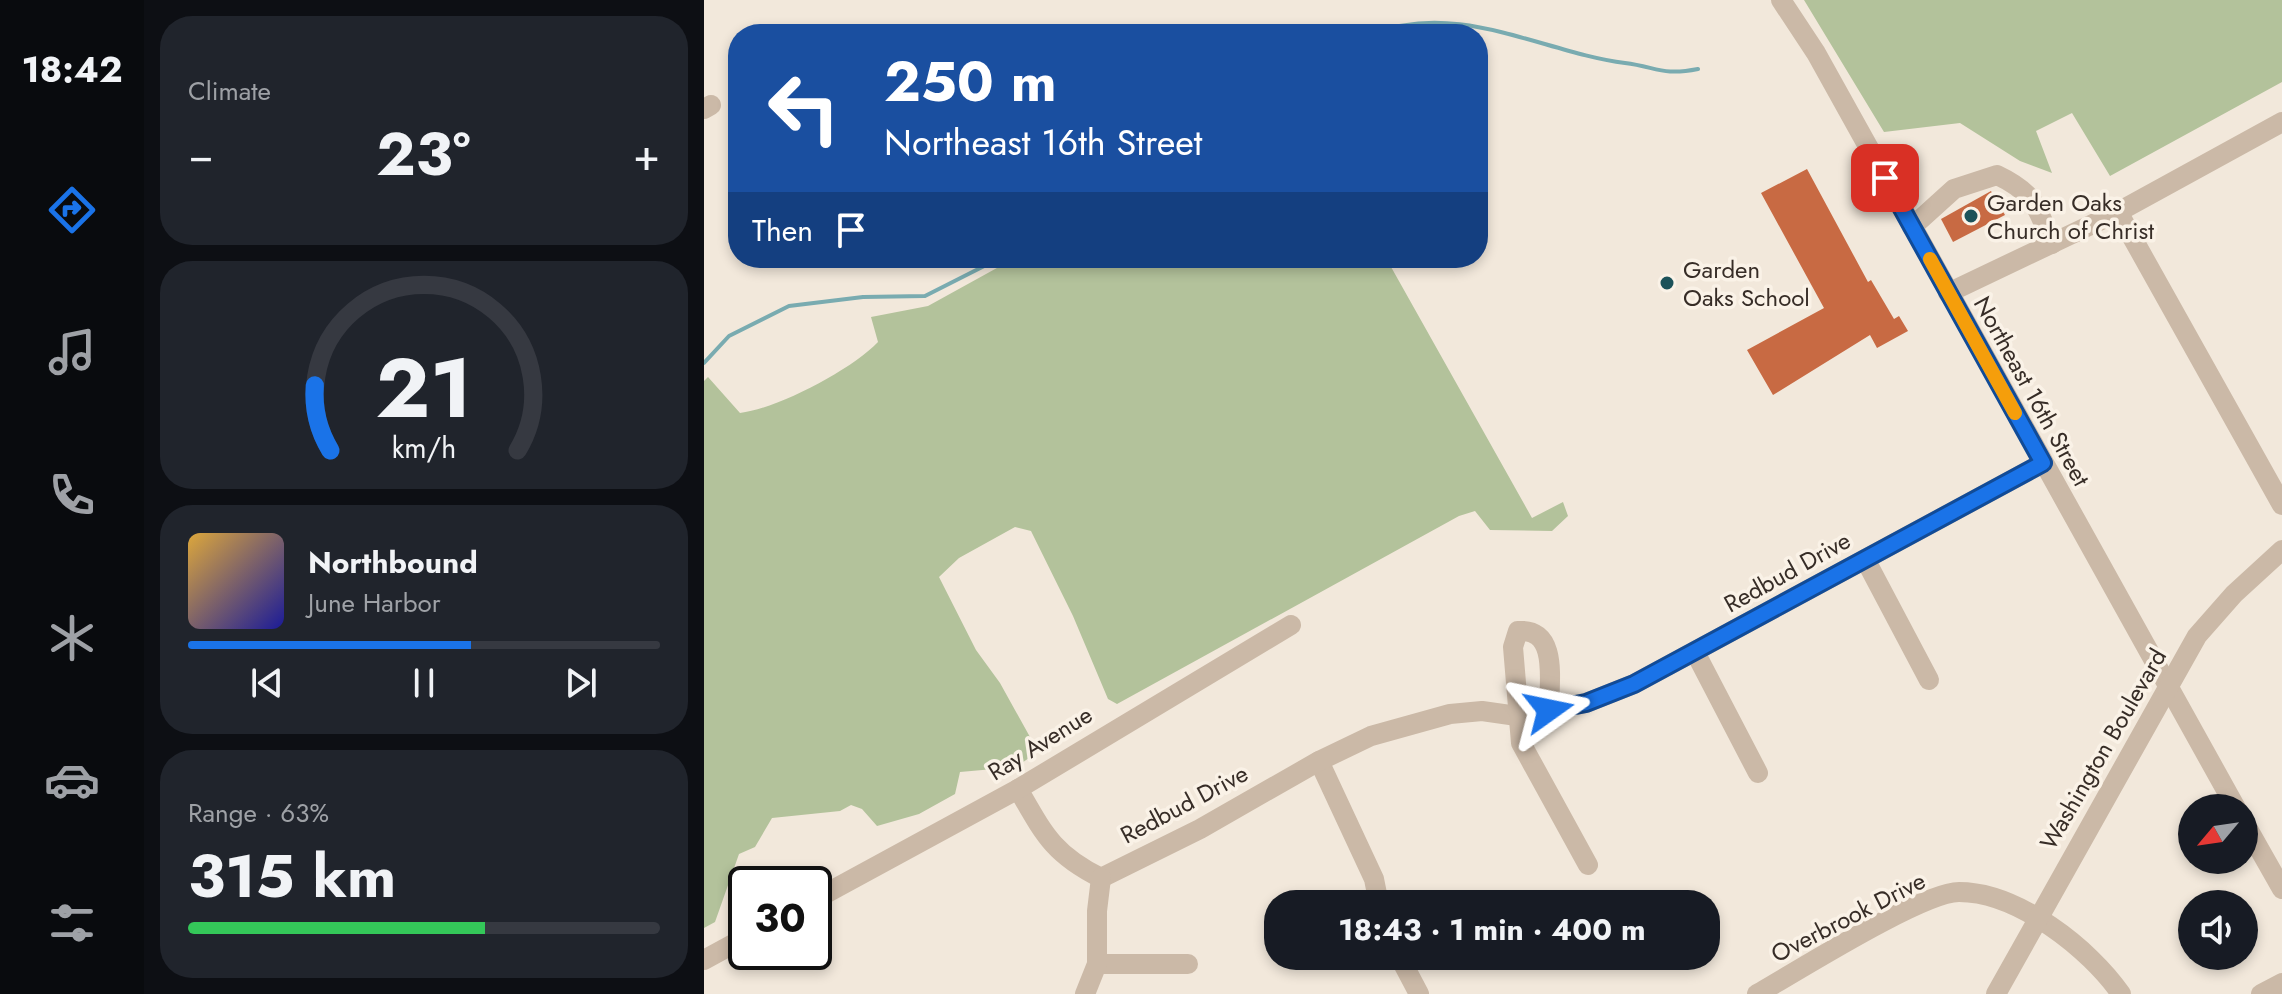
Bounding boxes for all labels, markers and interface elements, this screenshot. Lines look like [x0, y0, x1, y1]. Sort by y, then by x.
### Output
text: 250 m [884, 41, 1057, 122]
text: 18:42 [21, 43, 123, 95]
icon: left [752, 56, 856, 160]
text: Climate [188, 72, 271, 110]
text: 23° [376, 111, 471, 198]
text: Northeast 16th Street [884, 116, 1202, 168]
text: − [188, 123, 214, 187]
text: + [633, 123, 660, 187]
pin [1851, 144, 1919, 212]
icon: arrive [1863, 156, 1907, 200]
icon: directions [44, 182, 100, 238]
place label: Garden Oaks Church of Christ [1987, 185, 2154, 248]
marker: Garden Oaks Church of Christ [1962, 207, 1980, 225]
icon: arrive [829, 208, 873, 252]
text: Then [752, 209, 813, 252]
place label: Garden Oaks School [1683, 252, 1810, 315]
marker: Garden Oaks School [1658, 274, 1676, 292]
street label: Northeast 16th Street [1965, 290, 2099, 493]
icon: music [44, 324, 100, 380]
text: 21 [376, 327, 472, 447]
text: km/h [392, 427, 456, 469]
icon: phone [44, 467, 100, 523]
street label: Redbud Drive [1717, 523, 1857, 621]
text: Northbound [308, 541, 478, 584]
text: June Harbor [308, 584, 441, 622]
icon: climate [44, 610, 100, 666]
street label: Washington Boulevard [2031, 642, 2175, 856]
icon: previous [245, 661, 289, 705]
icon: pause [402, 661, 446, 705]
icon: next [559, 661, 603, 705]
position arrow [1507, 668, 1591, 752]
street label: Ray Avenue [981, 697, 1099, 789]
icon: car [44, 752, 100, 808]
street label: Redbud Drive [1114, 756, 1254, 852]
text: Range · 63% [188, 794, 329, 832]
north arrow [2178, 794, 2258, 874]
map controls [2178, 794, 2258, 970]
text: 315 km [188, 833, 396, 920]
street label: Overbrook Drive [1765, 863, 1931, 971]
speed limit sign: 30 [728, 866, 832, 970]
button: sound [2178, 890, 2258, 970]
icon: filters [44, 895, 100, 951]
text: 18:43 · 1 min · 400 m [1338, 908, 1646, 951]

